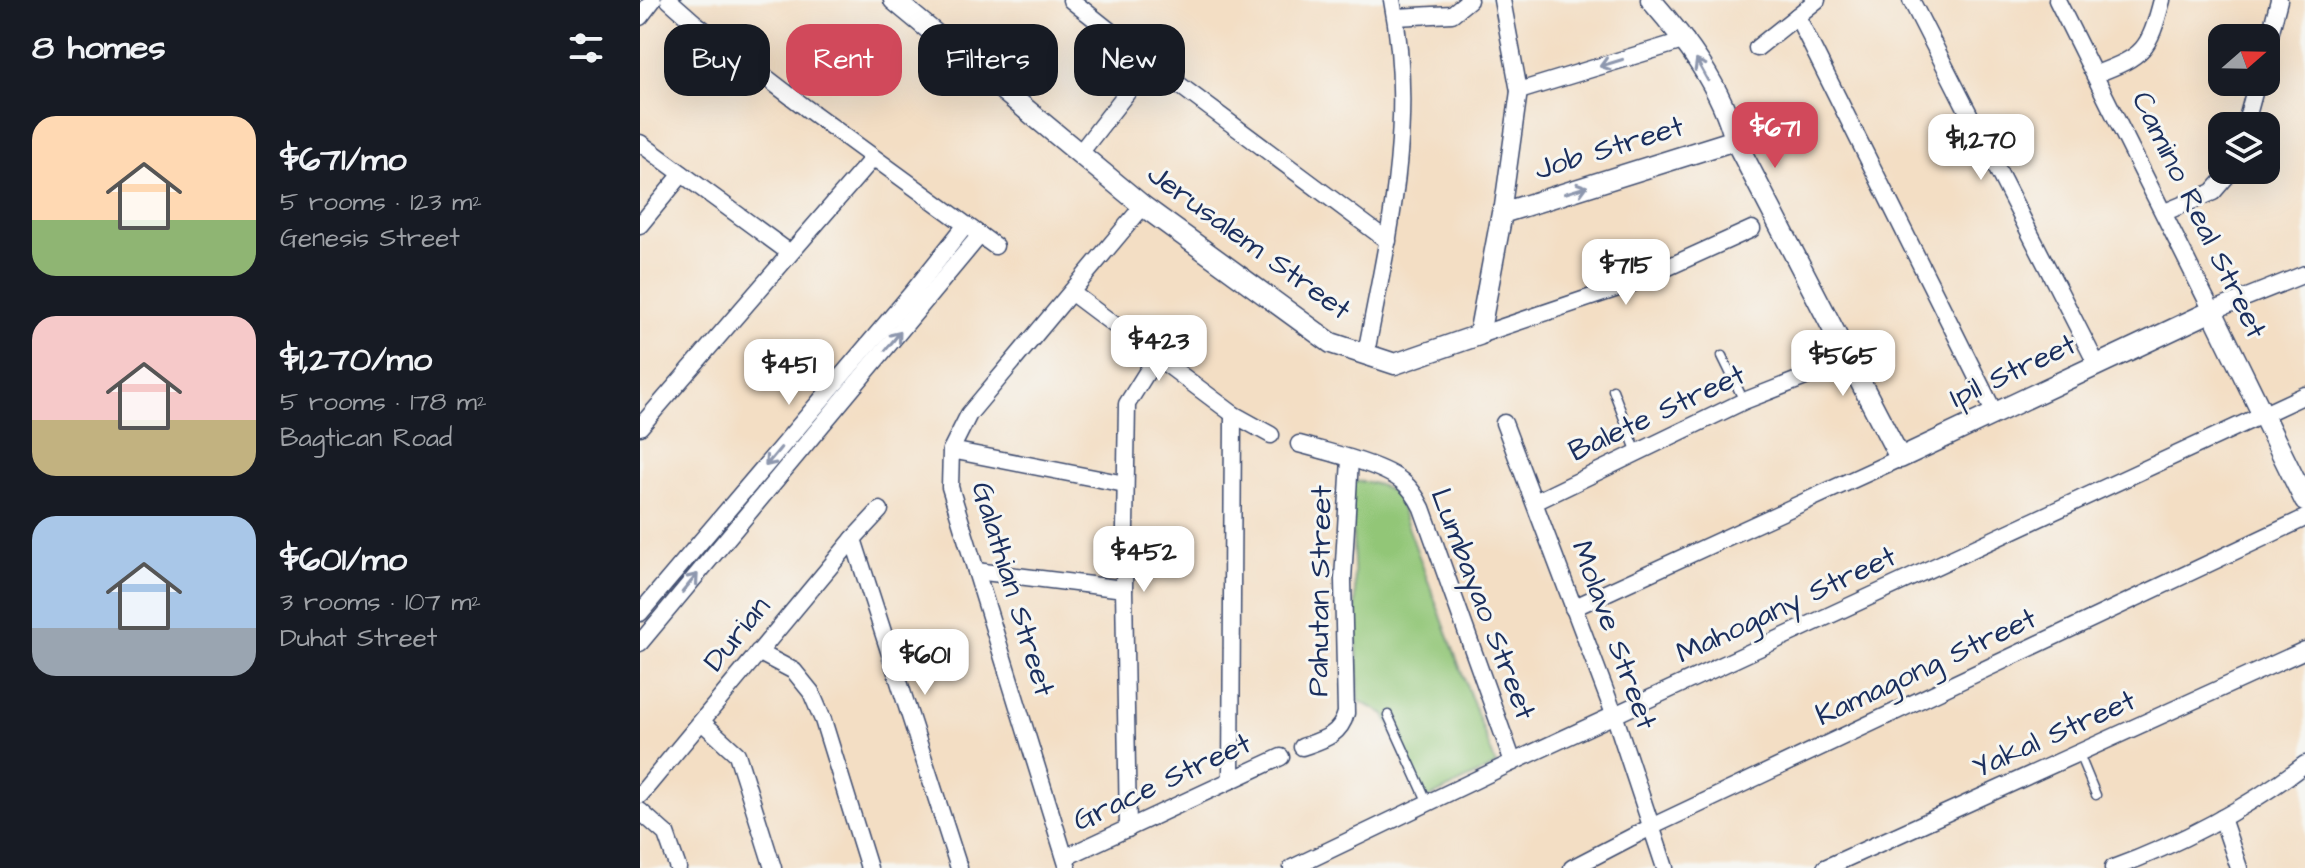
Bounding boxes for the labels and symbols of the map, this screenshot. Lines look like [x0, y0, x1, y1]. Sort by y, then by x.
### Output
north arrow [2208, 24, 2280, 96]
one-way arrow [1599, 56, 1625, 71]
one-way arrow [1694, 59, 1710, 82]
street label: Camino Real Street [2121, 84, 2277, 346]
pin: $671 [1728, 102, 1822, 170]
street label: Job Street [1529, 105, 1689, 191]
pin: $1,270 [1916, 114, 2046, 182]
street label: Jerusalem Street [1138, 154, 1360, 330]
one-way arrow [1563, 182, 1588, 196]
pin: $715 [1579, 239, 1673, 307]
pin: $423 [1112, 315, 1206, 383]
street label: Ipil Street [1943, 323, 2083, 419]
pin: $565 [1796, 330, 1890, 398]
one-way arrow [884, 331, 902, 352]
pin: $451 [742, 339, 836, 407]
street label: Balete Street [1562, 354, 1752, 472]
one-way arrow [764, 447, 782, 467]
street label: Galathian Street [960, 477, 1066, 701]
street label: Lumbayao Street [1419, 482, 1546, 726]
street label: Pahutan Street [1297, 485, 1343, 697]
pin: $452 [1097, 526, 1191, 594]
street label: Molave Street [1560, 535, 1668, 735]
street label: Mahogany Street [1669, 536, 1903, 675]
one-way arrow [681, 573, 699, 594]
street label: Durian [694, 587, 780, 681]
street label: Kamagong Street [1809, 597, 2044, 738]
pin: $601 [878, 629, 972, 697]
street label: Yakal Street [1966, 679, 2142, 789]
street label: Grace Street [1066, 722, 1258, 842]

